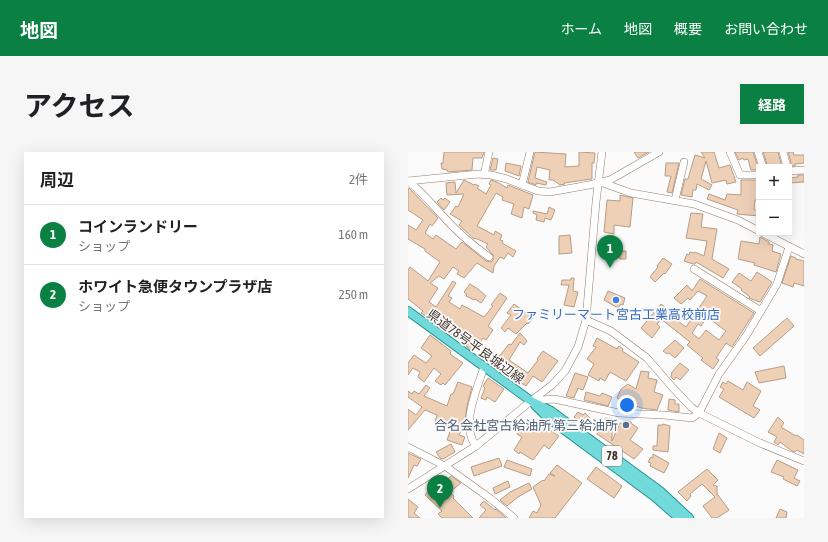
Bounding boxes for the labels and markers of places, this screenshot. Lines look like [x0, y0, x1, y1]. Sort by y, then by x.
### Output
pin: 1 [597, 235, 623, 268]
marker: ファミリーマート宮古工業高校前店 [611, 295, 621, 305]
place label: ファミリーマート宮古工業高校前店 [512, 307, 720, 322]
place label: 合名会社宮古給油所 第三給油所 [434, 418, 618, 433]
marker: 合名会社宮古給油所 第三給油所 [621, 420, 631, 430]
pin: 2 [427, 475, 453, 508]

